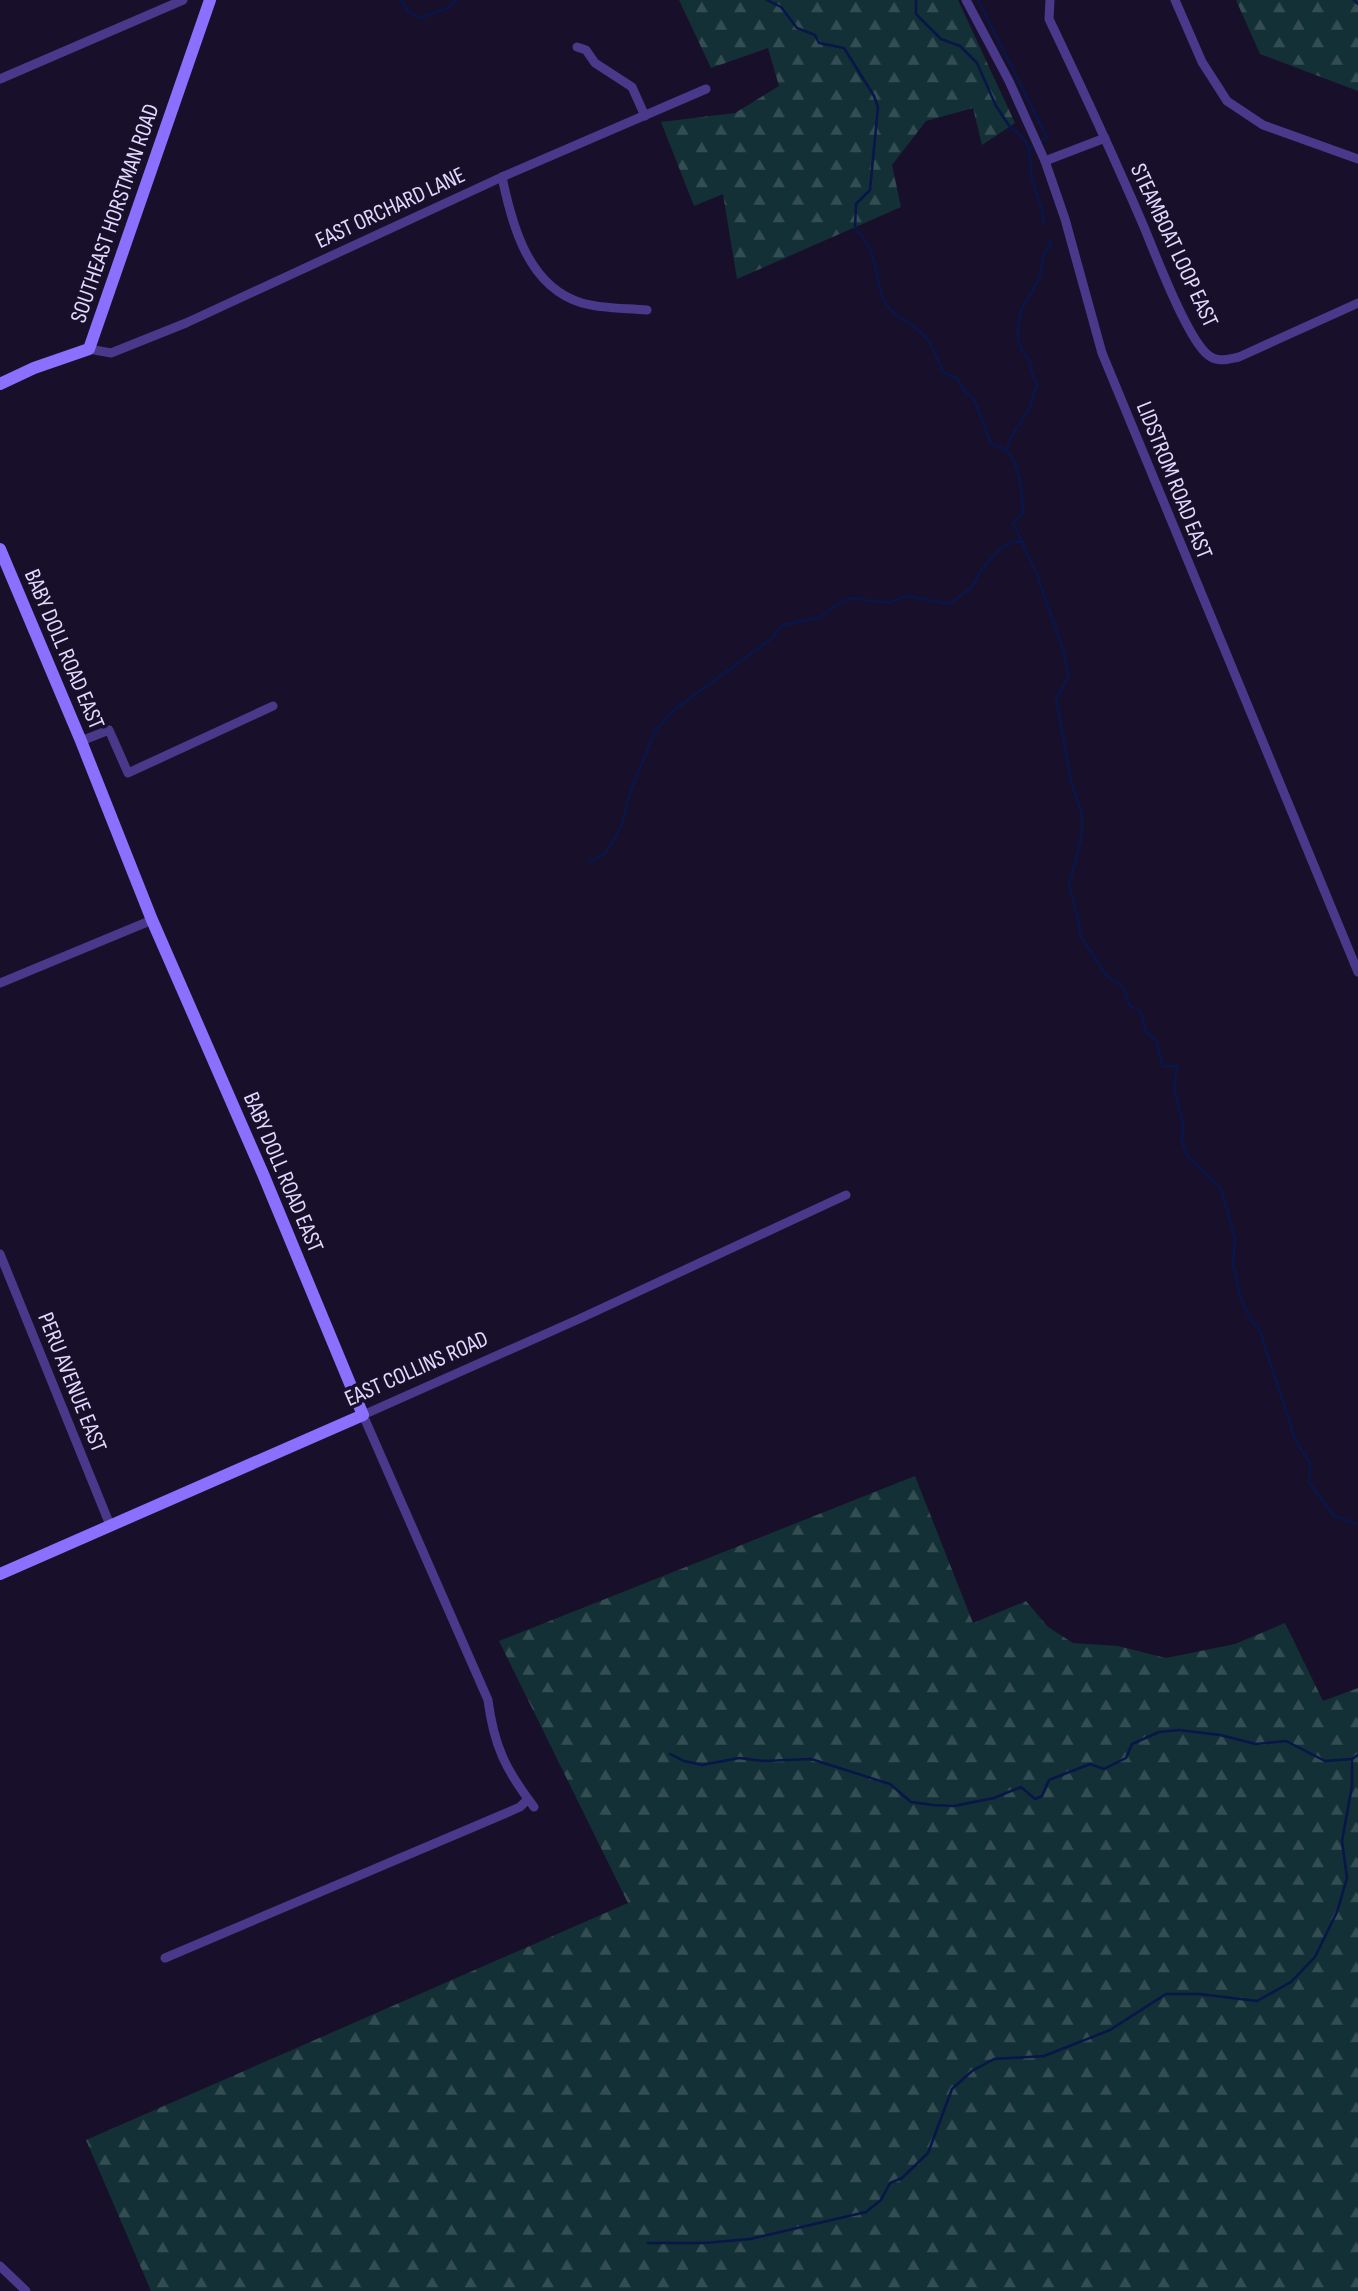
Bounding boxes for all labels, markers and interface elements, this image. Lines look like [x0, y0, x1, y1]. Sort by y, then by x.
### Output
street label: SOUTHEAST HORSTMAN ROAD [64, 100, 166, 327]
street label: STEAMBOAT LOOP EAST [1124, 159, 1224, 332]
street label: EAST ORCHARD LANE [311, 161, 470, 255]
street label: LIDSTROM ROAD EAST [1130, 398, 1218, 563]
street label: BABY DOLL ROAD EAST [18, 565, 110, 734]
street label: BABY DOLL ROAD EAST [237, 1088, 329, 1257]
street label: PERU AVENUE EAST [31, 1308, 113, 1456]
street label: EAST COLLINS ROAD [340, 1325, 492, 1413]

